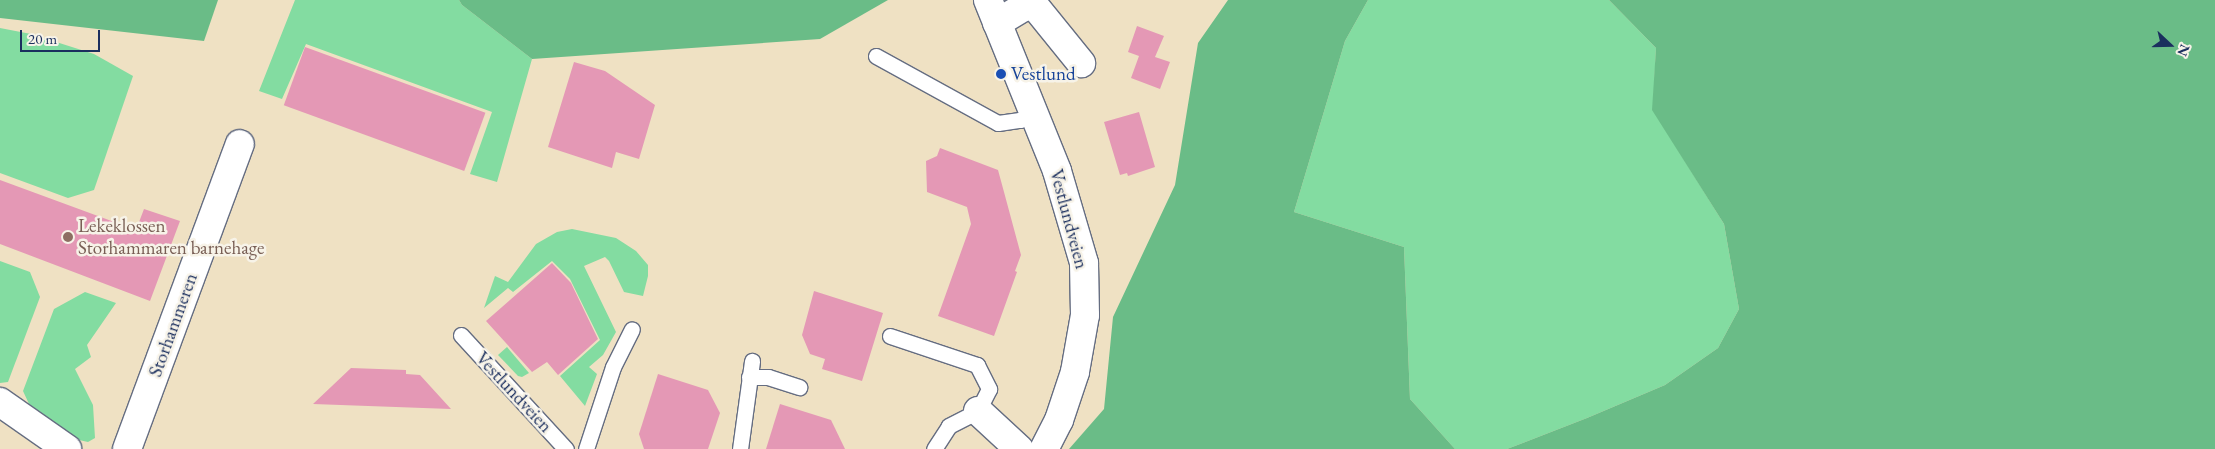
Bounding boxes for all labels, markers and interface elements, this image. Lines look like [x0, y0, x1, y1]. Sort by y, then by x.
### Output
scale bar [22, 20, 102, 52]
north arrow [2145, 20, 2195, 70]
text: 20 m [28, 29, 57, 48]
text: N [2174, 42, 2194, 59]
place label: Vestlund [1011, 63, 1076, 85]
marker: Vestlund [995, 68, 1007, 80]
street label: Vestlundveien [1045, 167, 1093, 271]
place label: Lekeklossen Storhammaren barnehage [78, 215, 264, 259]
marker: Lekeklossen Storhammaren barnehage [62, 231, 74, 243]
street label: Storhammeren [144, 270, 202, 380]
street label: Vestlundveien [471, 347, 557, 437]

